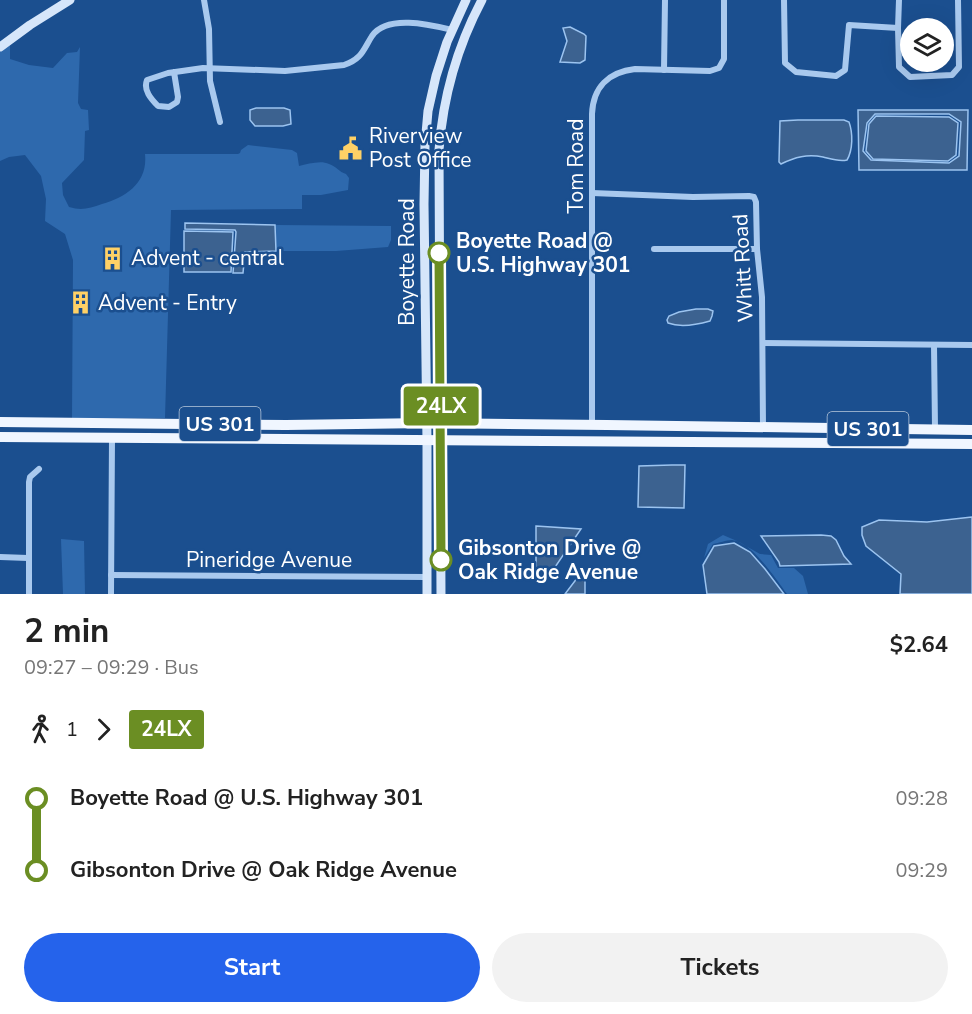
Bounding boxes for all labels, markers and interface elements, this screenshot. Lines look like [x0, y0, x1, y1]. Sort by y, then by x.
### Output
map controls [900, 18, 954, 72]
button: layers [900, 18, 954, 72]
street label: Tom Road [562, 119, 590, 213]
place label: Riverview Post Office [369, 122, 471, 174]
public building icon: Riverview Post Office [338, 135, 364, 161]
street label: Boyette Road [393, 198, 421, 326]
street label: Whitt Road [726, 213, 760, 323]
place label: Boyette Road @ U.S. Highway 301 [456, 227, 630, 279]
marker: Boyette Road @ U.S. Highway 301 [428, 242, 450, 264]
place label: Advent - central [131, 244, 285, 272]
building icon: Advent - central [100, 245, 126, 271]
place label: Advent - Entry [98, 289, 237, 317]
building icon: Advent - Entry [67, 290, 93, 316]
line badge: 24LX [399, 386, 483, 426]
text: 24LX [416, 392, 466, 420]
road number: US 301 [180, 407, 260, 441]
road number: US 301 [828, 412, 908, 446]
place label: Gibsonton Drive @ Oak Ridge Avenue [458, 534, 642, 586]
street label: Pineridge Avenue [186, 546, 352, 574]
marker: Gibsonton Drive @ Oak Ridge Avenue [430, 549, 452, 571]
text: 2 min [24, 609, 109, 654]
text: $2.64 [890, 630, 948, 660]
text: 09:27 – 09:29 · Bus [24, 654, 199, 681]
icon: walk [24, 713, 57, 746]
icon: forward [87, 713, 120, 746]
text: 24LX [141, 715, 192, 743]
text: 1 [66, 716, 78, 743]
text: Boyette Road @ U.S. Highway 301 [70, 783, 423, 813]
text: 09:28 [895, 785, 948, 812]
text: Gibsonton Drive @ Oak Ridge Avenue [70, 855, 457, 885]
text: 09:29 [895, 857, 948, 884]
button: Start [24, 933, 480, 1002]
button: Tickets [492, 933, 948, 1002]

